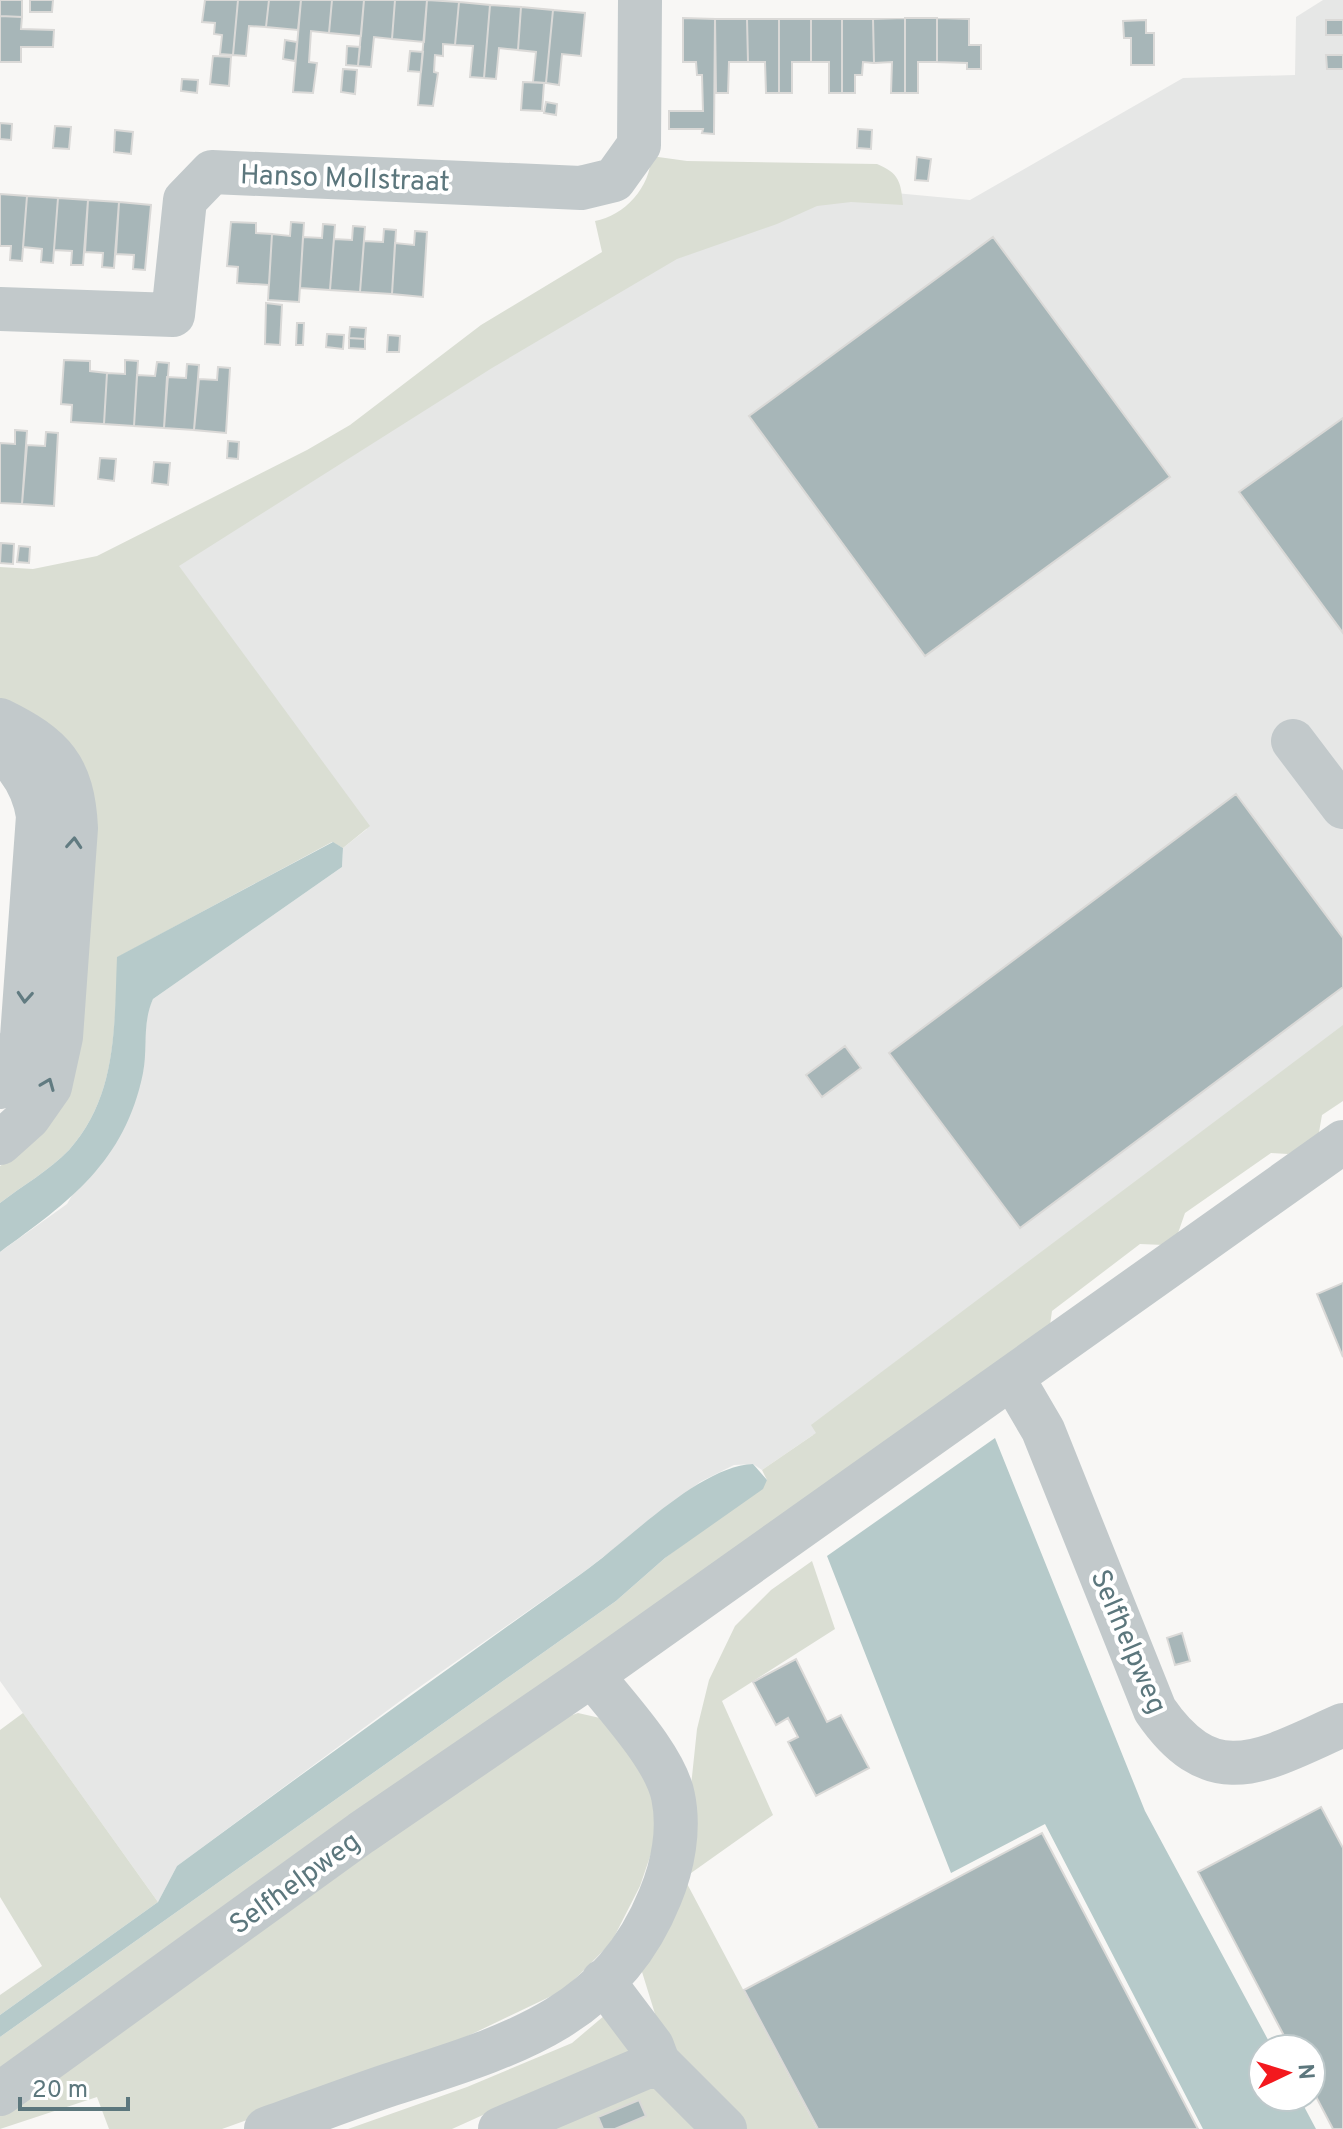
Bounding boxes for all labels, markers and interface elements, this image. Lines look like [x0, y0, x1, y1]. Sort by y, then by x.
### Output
street label: Hanso Mollstraat [239, 158, 450, 202]
one-way arrow [65, 836, 82, 849]
one-way arrow [17, 991, 34, 1004]
one-way arrow [38, 1077, 55, 1091]
street label: Selfhelpweg [1081, 1565, 1174, 1720]
street label: Selfhelpweg [223, 1825, 368, 1944]
north arrow [1247, 2033, 1327, 2113]
scale bar [20, 2061, 128, 2111]
text: N [1290, 2063, 1318, 2081]
text: 20 m [32, 2076, 88, 2106]

